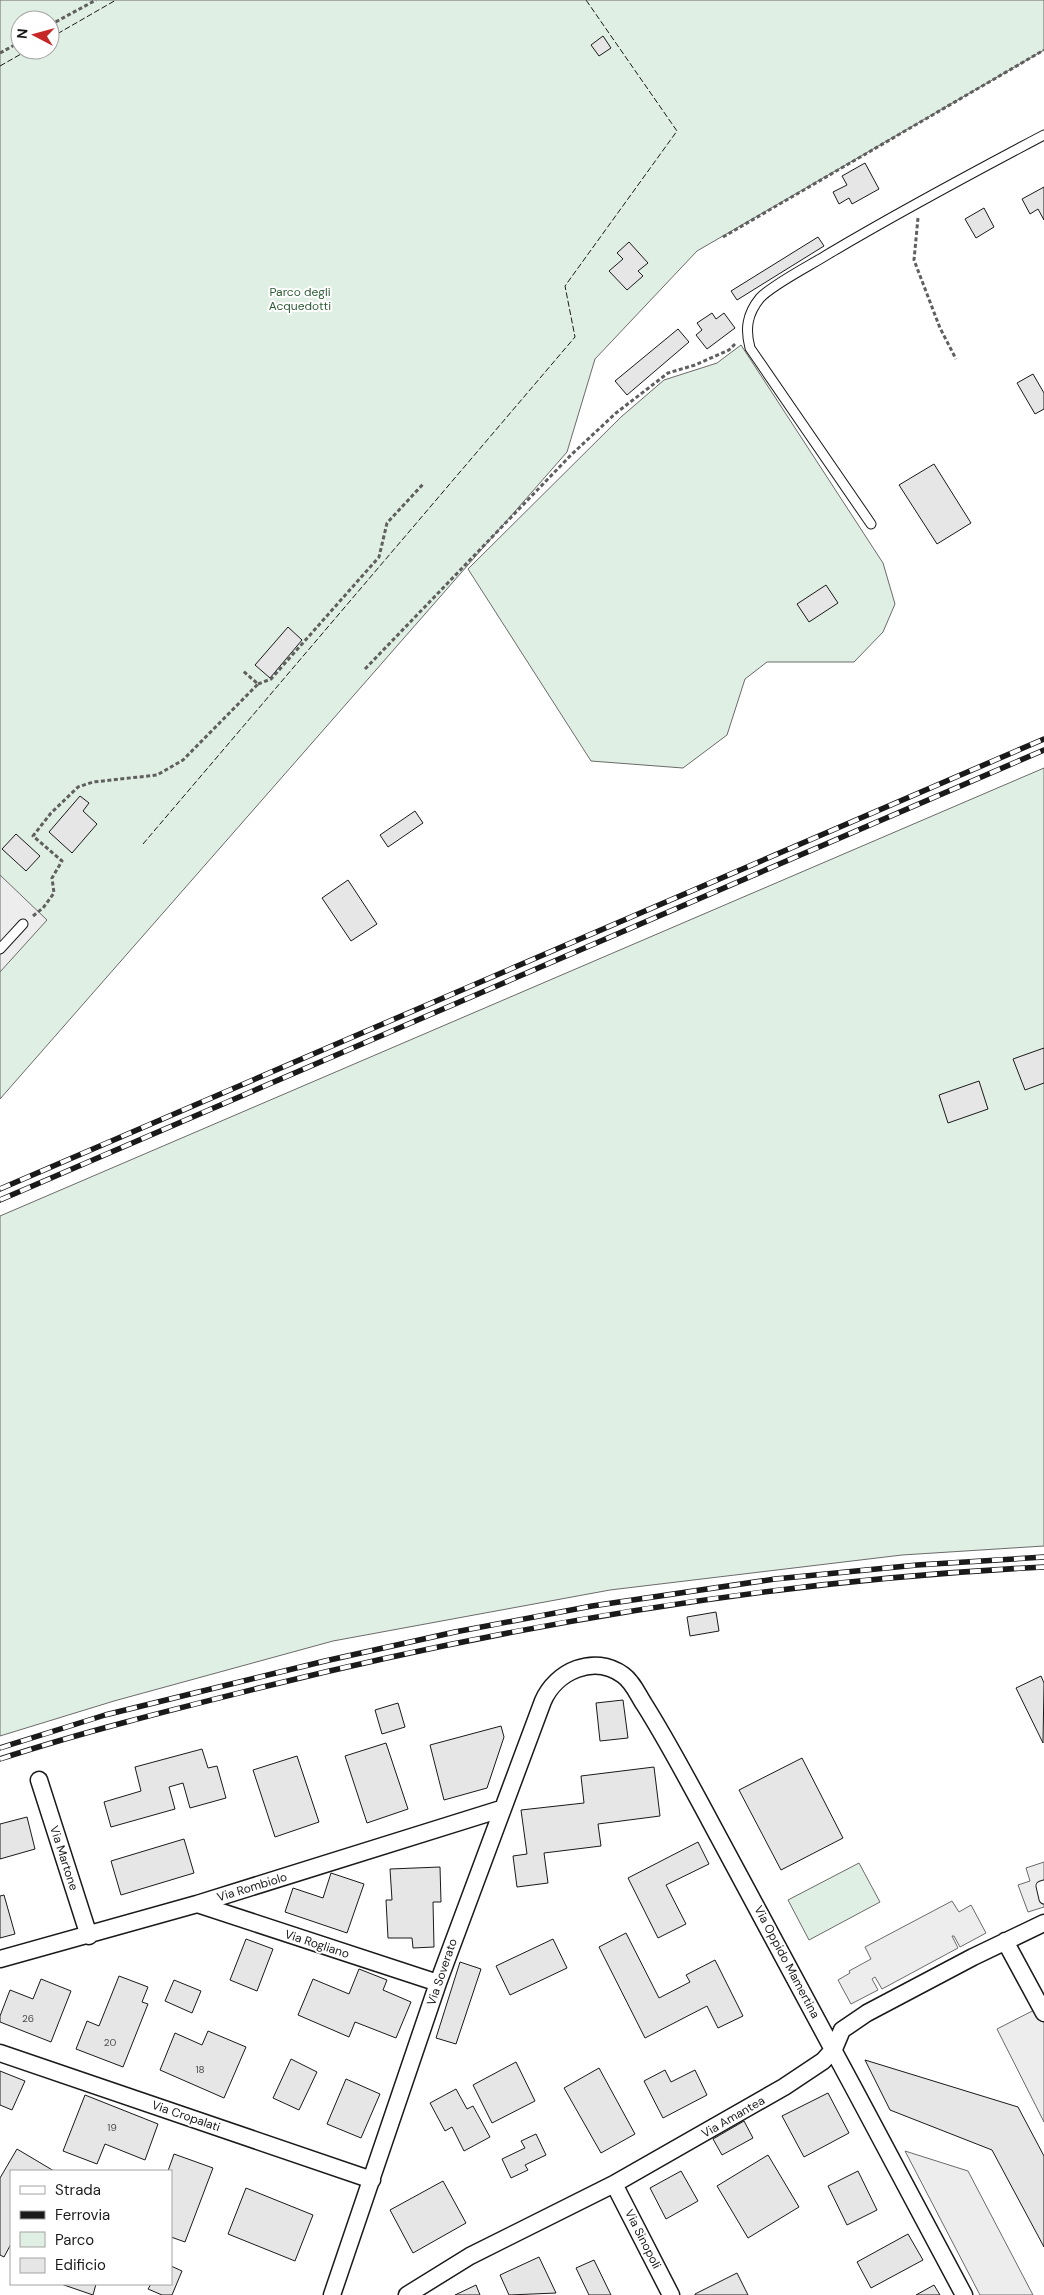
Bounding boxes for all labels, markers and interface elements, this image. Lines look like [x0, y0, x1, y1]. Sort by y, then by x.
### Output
north arrow [10, 10, 60, 60]
text: N [13, 28, 32, 40]
park label: Parco degli Acquedotti [269, 284, 331, 314]
street label: Via Martone [46, 1824, 82, 1893]
street label: Via Rombiolo [215, 1869, 289, 1905]
street label: Via Oppido Mamertina [751, 1903, 823, 2021]
street label: Via Rogliano [283, 1926, 351, 1962]
street label: Via Soverato [423, 1936, 461, 2008]
house number: 26 [22, 2012, 34, 2025]
house number: 20 [104, 2036, 116, 2049]
house number: 18 [195, 2063, 205, 2076]
street label: Via Amantea [698, 2092, 768, 2142]
street label: Via Cropalati [150, 2097, 222, 2135]
house number: 19 [107, 2121, 117, 2134]
legend [10, 2170, 172, 2285]
text: Strada [55, 2180, 101, 2200]
text: Ferrovia [55, 2205, 110, 2225]
street label: Via Sinopoli [621, 2207, 665, 2272]
text: Parco [55, 2230, 94, 2250]
text: Edificio [55, 2255, 106, 2275]

